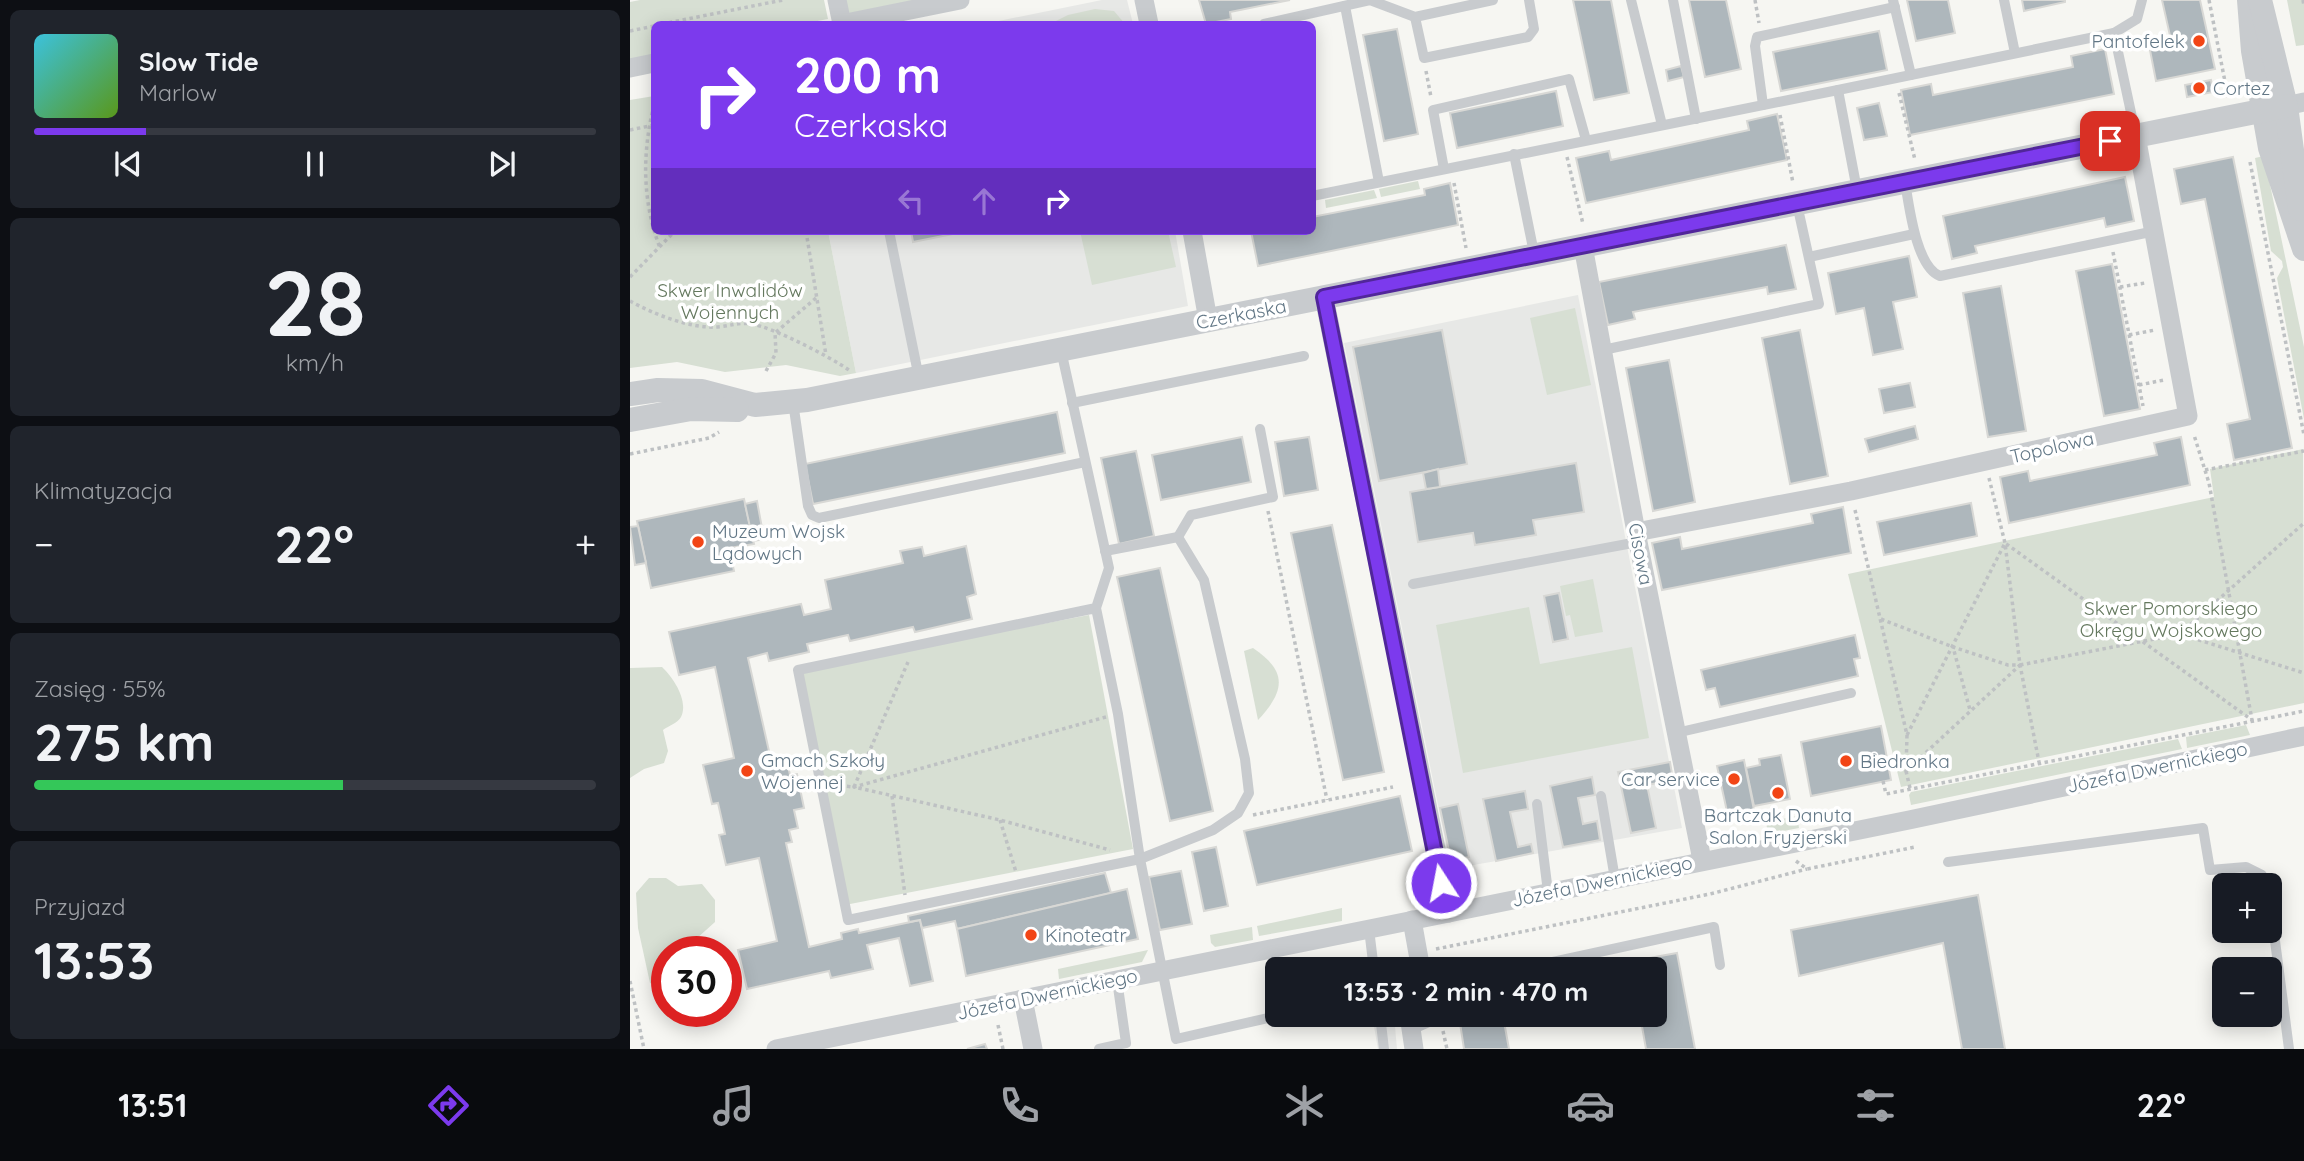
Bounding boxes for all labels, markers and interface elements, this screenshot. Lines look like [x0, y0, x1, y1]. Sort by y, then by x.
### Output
place label: Pantofelek [2092, 29, 2185, 53]
marker: Pantofelek [2191, 33, 2207, 49]
text: 200 m [794, 44, 941, 105]
text: Slow Tide [139, 45, 259, 78]
icon: right [679, 49, 770, 140]
place label: Cortez [2213, 76, 2270, 100]
text: Marlow [139, 78, 217, 107]
marker: Cortez [2191, 80, 2207, 96]
text: Czerkaska [794, 105, 948, 145]
pin [2080, 111, 2140, 171]
icon: arrive [2091, 122, 2129, 160]
icon: previous [109, 145, 147, 183]
icon: pause [296, 145, 334, 183]
icon: next [483, 145, 521, 183]
icon: left [892, 182, 930, 220]
icon: ahead [965, 182, 1003, 220]
icon: right [1038, 182, 1076, 220]
text: 28 [264, 245, 366, 359]
park label: Skwer Inwalidów Wojennych [657, 278, 803, 324]
street label: Czerkaska [1194, 293, 1288, 335]
text: km/h [286, 348, 344, 377]
street label: Topolowa [2008, 426, 2096, 468]
text: Klimatyzacja [34, 476, 173, 505]
text: 22° [274, 511, 354, 576]
place label: Muzeum Wojsk Lądowych [712, 519, 845, 565]
text: − [34, 520, 54, 568]
text: + [575, 520, 596, 568]
street label: Cisowa [1623, 521, 1659, 587]
marker: Muzeum Wojsk Lądowych [690, 534, 706, 550]
park label: Skwer Pomorskiego Okręgu Wojskowego [2080, 596, 2262, 642]
text: Zasięg · 55% [34, 674, 166, 703]
text: 275 km [34, 709, 214, 774]
street label: Józefa Dwernickiego [2064, 736, 2250, 798]
place label: Gmach Szkoły Wojennej [761, 748, 885, 794]
place label: Biedronka [1860, 749, 1950, 773]
marker: Biedronka [1838, 753, 1854, 769]
marker: Gmach Szkoły Wojennej [739, 763, 755, 779]
place label: Car service [1621, 767, 1720, 791]
marker: Car service [1726, 771, 1742, 787]
marker: Bartczak Danuta Salon Fryzjerski [1770, 785, 1786, 801]
place label: Bartczak Danuta Salon Fryzjerski [1704, 803, 1852, 849]
position arrow [1404, 846, 1478, 920]
street label: Józefa Dwernickiego [1509, 850, 1695, 912]
map controls [2212, 873, 2282, 1027]
button: + [2212, 873, 2282, 943]
text: Przyjazd [34, 892, 126, 921]
place label: Kinoteatr [1045, 923, 1127, 947]
text: 13:53 [34, 927, 154, 992]
marker: Kinoteatr [1023, 927, 1039, 943]
speed limit sign: 30 [651, 936, 742, 1027]
button: − [2212, 957, 2282, 1027]
street label: Józefa Dwernickiego [954, 963, 1140, 1025]
text: 13:53 · 2 min · 470 m [1344, 975, 1588, 1008]
icon: directions [424, 1081, 473, 1130]
icon: music [709, 1081, 758, 1130]
icon: phone [995, 1081, 1044, 1130]
icon: climate [1280, 1081, 1329, 1130]
icon: car [1566, 1081, 1615, 1130]
icon: filters [1851, 1081, 1900, 1130]
text: 13:51 [118, 1085, 187, 1125]
text: 22° [2137, 1085, 2186, 1125]

